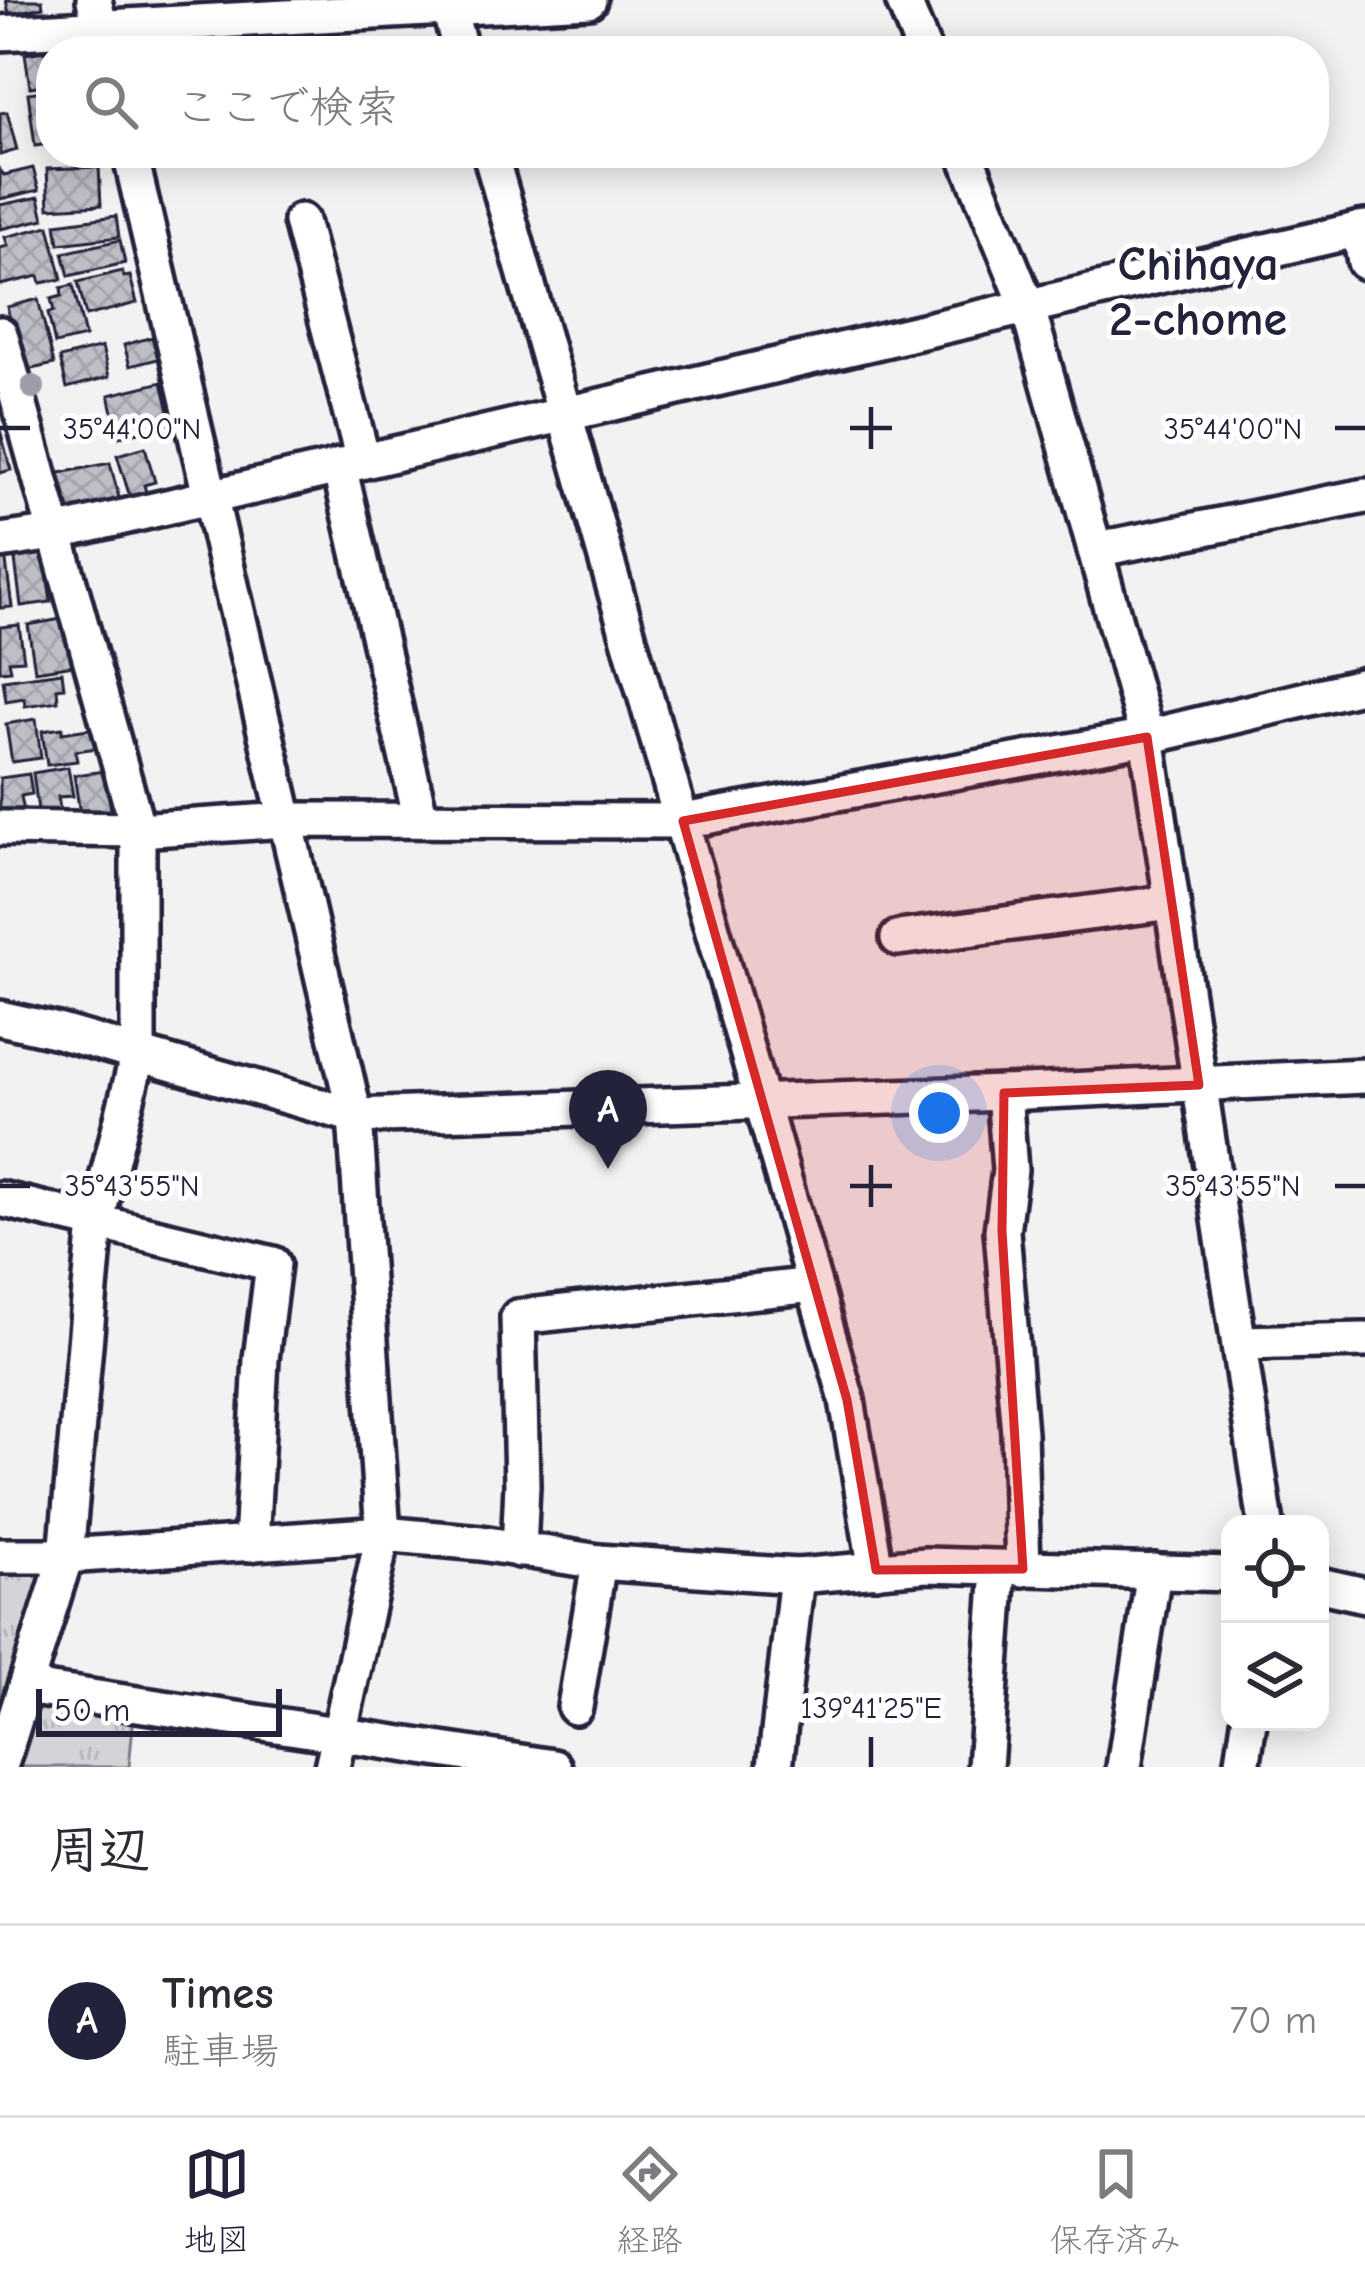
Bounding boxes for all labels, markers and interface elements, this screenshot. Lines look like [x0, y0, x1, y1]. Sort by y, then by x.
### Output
search box [36, 36, 1329, 168]
icon: search [78, 69, 144, 135]
text: ここで検索 [174, 81, 399, 133]
district label: Chihaya 2-chome [1109, 237, 1287, 347]
text: 35°44'00"N [63, 412, 201, 447]
text: 35°44'00"N [1164, 412, 1302, 447]
pin: A [569, 1070, 647, 1169]
your location [909, 1083, 969, 1143]
text: 35°43'55"N [65, 1169, 199, 1204]
text: 35°43'55"N [1166, 1169, 1300, 1204]
map controls [1221, 1515, 1329, 1731]
button: locate [1221, 1515, 1329, 1623]
button: layers [1221, 1623, 1329, 1731]
scale bar [36, 1683, 282, 1736]
text: 50 m [54, 1691, 130, 1729]
text: 139°41'25"E [801, 1691, 941, 1726]
text: 周辺 [48, 1821, 150, 1880]
text: Times [162, 1967, 274, 2019]
text: A [76, 1998, 98, 2043]
text: 70 m [1230, 1998, 1317, 2043]
text: 駐車場 [162, 2029, 279, 2074]
tab: 地図 [184, 2141, 250, 2261]
tab: 経路 [617, 2141, 683, 2261]
tab: 保存済み [1050, 2141, 1182, 2261]

